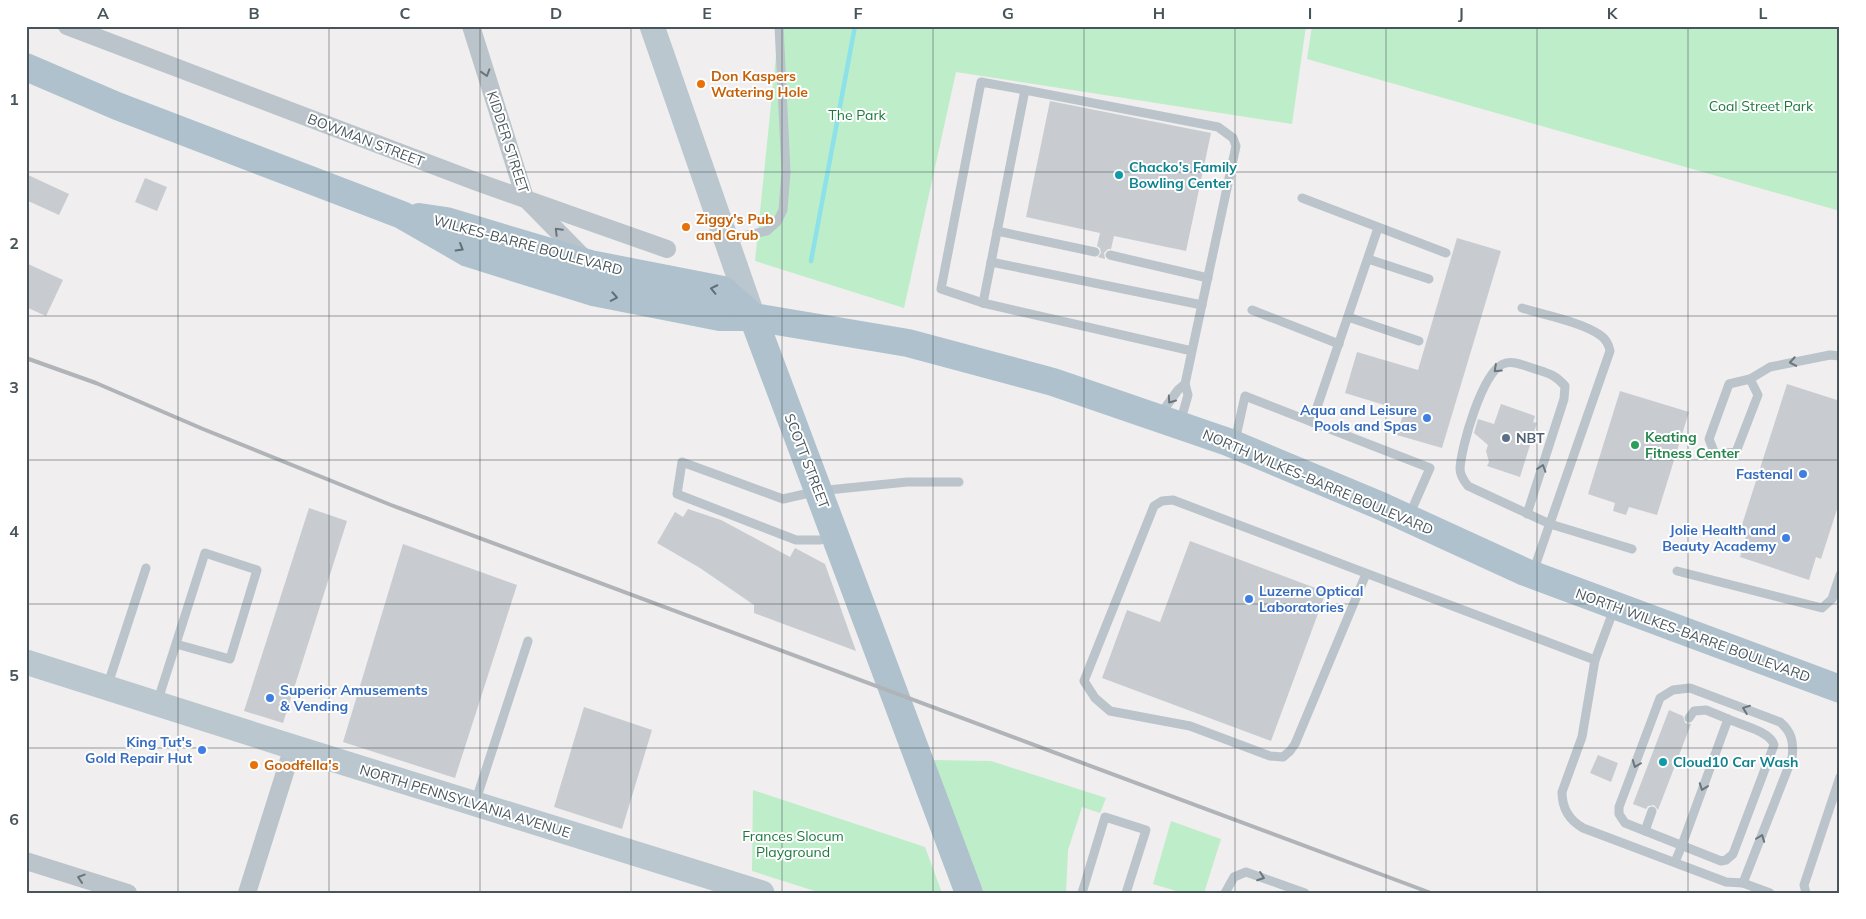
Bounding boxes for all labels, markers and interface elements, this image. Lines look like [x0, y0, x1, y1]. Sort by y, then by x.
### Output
text: A [97, 3, 109, 23]
text: B [248, 3, 260, 23]
text: C [400, 3, 411, 23]
text: D [550, 3, 562, 23]
text: E [702, 3, 712, 23]
text: F [853, 3, 863, 23]
text: G [1002, 3, 1014, 23]
text: H [1153, 3, 1165, 23]
text: I [1308, 3, 1312, 23]
text: J [1458, 3, 1464, 23]
text: K [1607, 3, 1619, 23]
text: L [1759, 3, 1768, 23]
place label: Don Kaspers Watering Hole [711, 67, 808, 101]
one-way arrow [480, 68, 490, 76]
marker: Don Kaspers Watering Hole [695, 78, 707, 90]
text: 1 [9, 89, 19, 109]
street label: KIDDER STREET [483, 89, 533, 196]
park label: Coal Street Park [1709, 97, 1814, 115]
park label: The Park [828, 106, 886, 124]
street label: BOWMAN STREET [305, 109, 427, 171]
place label: Chacko's Family Bowling Center [1129, 158, 1237, 192]
marker: Chacko's Family Bowling Center [1113, 169, 1125, 181]
place label: Ziggy's Pub and Grub [696, 210, 774, 244]
street label: WILKES-BARRE BOULEVARD [431, 211, 625, 279]
marker: Ziggy's Pub and Grub [680, 221, 692, 233]
one-way arrow [555, 228, 564, 237]
text: 2 [9, 233, 19, 253]
one-way arrow [454, 242, 463, 252]
one-way arrow [710, 284, 719, 294]
one-way arrow [610, 291, 619, 301]
one-way arrow [1789, 357, 1798, 367]
one-way arrow [1494, 364, 1503, 373]
text: 3 [9, 377, 19, 397]
one-way arrow [1168, 394, 1176, 403]
place label: Aqua and Leisure Pools and Spas [1300, 401, 1417, 435]
street label: SCOTT STREET [781, 411, 834, 512]
marker: Aqua and Leisure Pools and Spas [1421, 412, 1433, 424]
street label: NORTH WILKES-BARRE BOULEVARD [1200, 425, 1436, 539]
place label: Keating Fitness Center [1645, 428, 1740, 462]
place label: NBT [1516, 429, 1545, 447]
marker: NBT [1500, 432, 1512, 444]
marker: Keating Fitness Center [1629, 439, 1641, 451]
one-way arrow [1536, 464, 1546, 473]
place label: Fastenal [1736, 465, 1793, 483]
marker: Fastenal [1797, 468, 1809, 480]
text: 4 [9, 521, 19, 541]
place label: Jolie Health and Beauty Academy [1662, 521, 1776, 555]
marker: Jolie Health and Beauty Academy [1780, 532, 1792, 544]
place label: Luzerne Optical Laboratories [1259, 582, 1363, 616]
street label: NORTH WILKES-BARRE BOULEVARD [1573, 584, 1813, 686]
marker: Luzerne Optical Laboratories [1243, 593, 1255, 605]
text: 5 [9, 665, 19, 685]
place label: Superior Amusements & Vending [280, 681, 428, 715]
marker: Superior Amusements & Vending [264, 692, 276, 704]
one-way arrow [1742, 705, 1751, 715]
place label: King Tut's Gold Repair Hut [85, 733, 193, 767]
marker: King Tut's Gold Repair Hut [196, 744, 208, 756]
place label: Cloud10 Car Wash [1673, 753, 1799, 771]
place label: Goodfella's [264, 756, 339, 774]
marker: Cloud10 Car Wash [1657, 756, 1669, 768]
marker: Goodfella's [248, 759, 260, 771]
one-way arrow [1632, 759, 1642, 768]
street label: NORTH PENNSYLVANIA AVENUE [358, 760, 572, 842]
one-way arrow [1699, 782, 1709, 790]
text: 6 [9, 809, 19, 829]
park label: Frances Slocum Playground [742, 827, 844, 861]
one-way arrow [1755, 834, 1765, 842]
one-way arrow [1256, 871, 1265, 881]
one-way arrow [77, 874, 86, 884]

